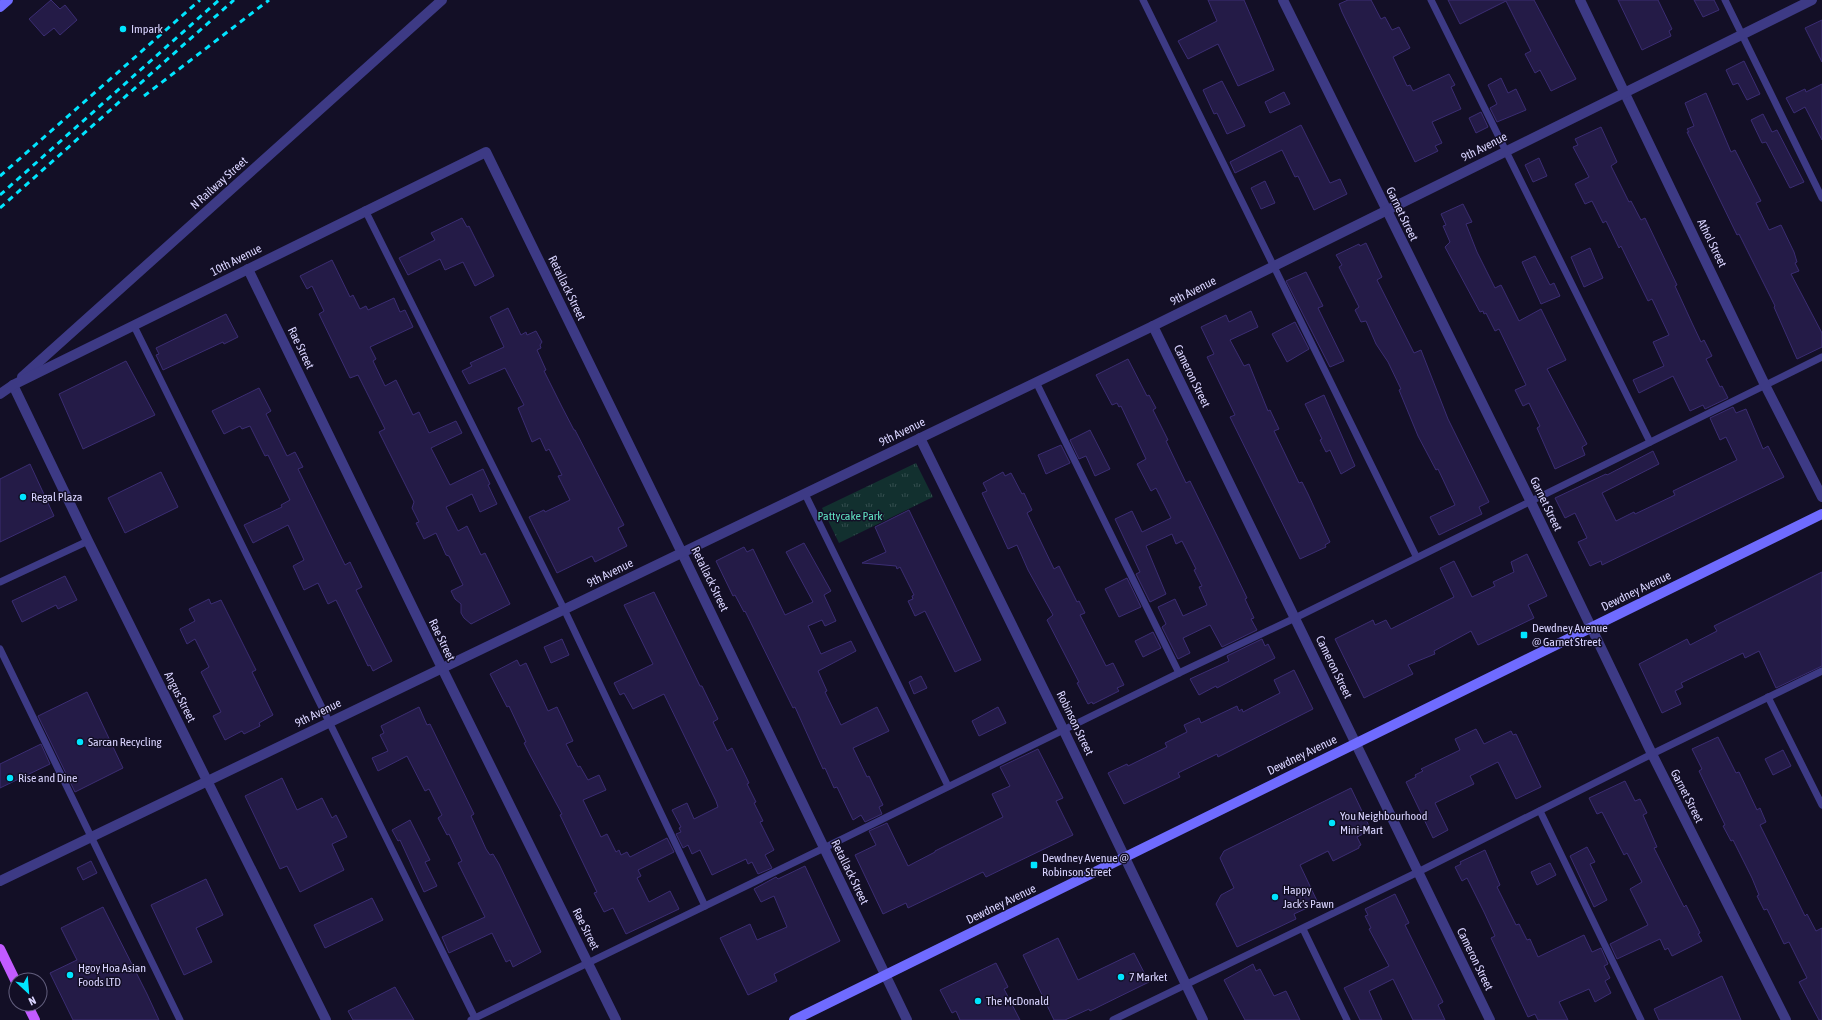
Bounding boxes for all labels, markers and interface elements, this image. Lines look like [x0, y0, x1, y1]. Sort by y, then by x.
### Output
place label: Impark [131, 22, 164, 36]
marker: Impark [118, 24, 128, 34]
street label: 9th Avenue [1459, 129, 1509, 165]
street label: N Railway Street [188, 153, 251, 212]
street label: Garnet Street [1383, 185, 1421, 244]
street label: Athol Street [1694, 217, 1730, 270]
street label: 10th Avenue [208, 241, 264, 279]
street label: Retallack Street [545, 253, 589, 323]
street label: 9th Avenue [1168, 273, 1218, 309]
street label: Rae Street [285, 325, 317, 372]
street label: Cameron Street [1171, 342, 1213, 410]
street label: 9th Avenue [877, 415, 927, 449]
street label: Garnet Street [1527, 475, 1565, 534]
place label: Regal Plaza [31, 490, 82, 504]
marker: Regal Plaza [18, 492, 28, 502]
park label: Pattycake Park [817, 509, 883, 523]
street label: Retallack Street [688, 544, 732, 614]
street label: 9th Avenue [585, 556, 635, 590]
street label: Dewdney Avenue [1599, 568, 1673, 614]
street label: Rae Street [426, 617, 458, 664]
place label: Dewdney Avenue @ Garnet Street [1532, 621, 1608, 649]
marker: Dewdney Avenue @ Garnet Street [1519, 630, 1529, 640]
street label: Cameron Street [1313, 633, 1355, 701]
street label: Angus Street [161, 669, 199, 725]
street label: Robinson Street [1053, 689, 1097, 758]
street label: 9th Avenue [293, 696, 343, 730]
street label: Dewdney Avenue [1265, 732, 1339, 778]
place label: Sarcan Recycling [88, 735, 162, 749]
marker: Sarcan Recycling [75, 737, 85, 747]
street label: Garnet Street [1668, 767, 1707, 826]
place label: Rise and Dine [18, 771, 78, 785]
marker: Rise and Dine [5, 773, 15, 783]
place label: You Neighbourhood Mini-Mart [1340, 809, 1427, 837]
marker: You Neighbourhood Mini-Mart [1327, 818, 1337, 828]
street label: Retallack Street [828, 837, 872, 907]
place label: Dewdney Avenue @ Robinson Street [1042, 851, 1129, 879]
marker: Dewdney Avenue @ Robinson Street [1029, 860, 1039, 870]
street label: Dewdney Avenue [964, 881, 1038, 927]
place label: Happy Jack's Pawn [1283, 883, 1334, 911]
marker: Happy Jack's Pawn [1270, 892, 1280, 902]
street label: Rae Street [570, 906, 603, 953]
street label: Cameron Street [1454, 925, 1496, 993]
place label: Hgoy Hoa Asian Foods LTD [78, 961, 146, 989]
marker: Hgoy Hoa Asian Foods LTD [65, 970, 75, 980]
place label: 7 Market [1129, 970, 1168, 984]
north arrow [8, 972, 48, 1012]
marker: 7 Market [1116, 972, 1126, 982]
text: N [27, 994, 38, 1008]
place label: The McDonald [986, 994, 1049, 1008]
marker: The McDonald [973, 996, 983, 1006]

